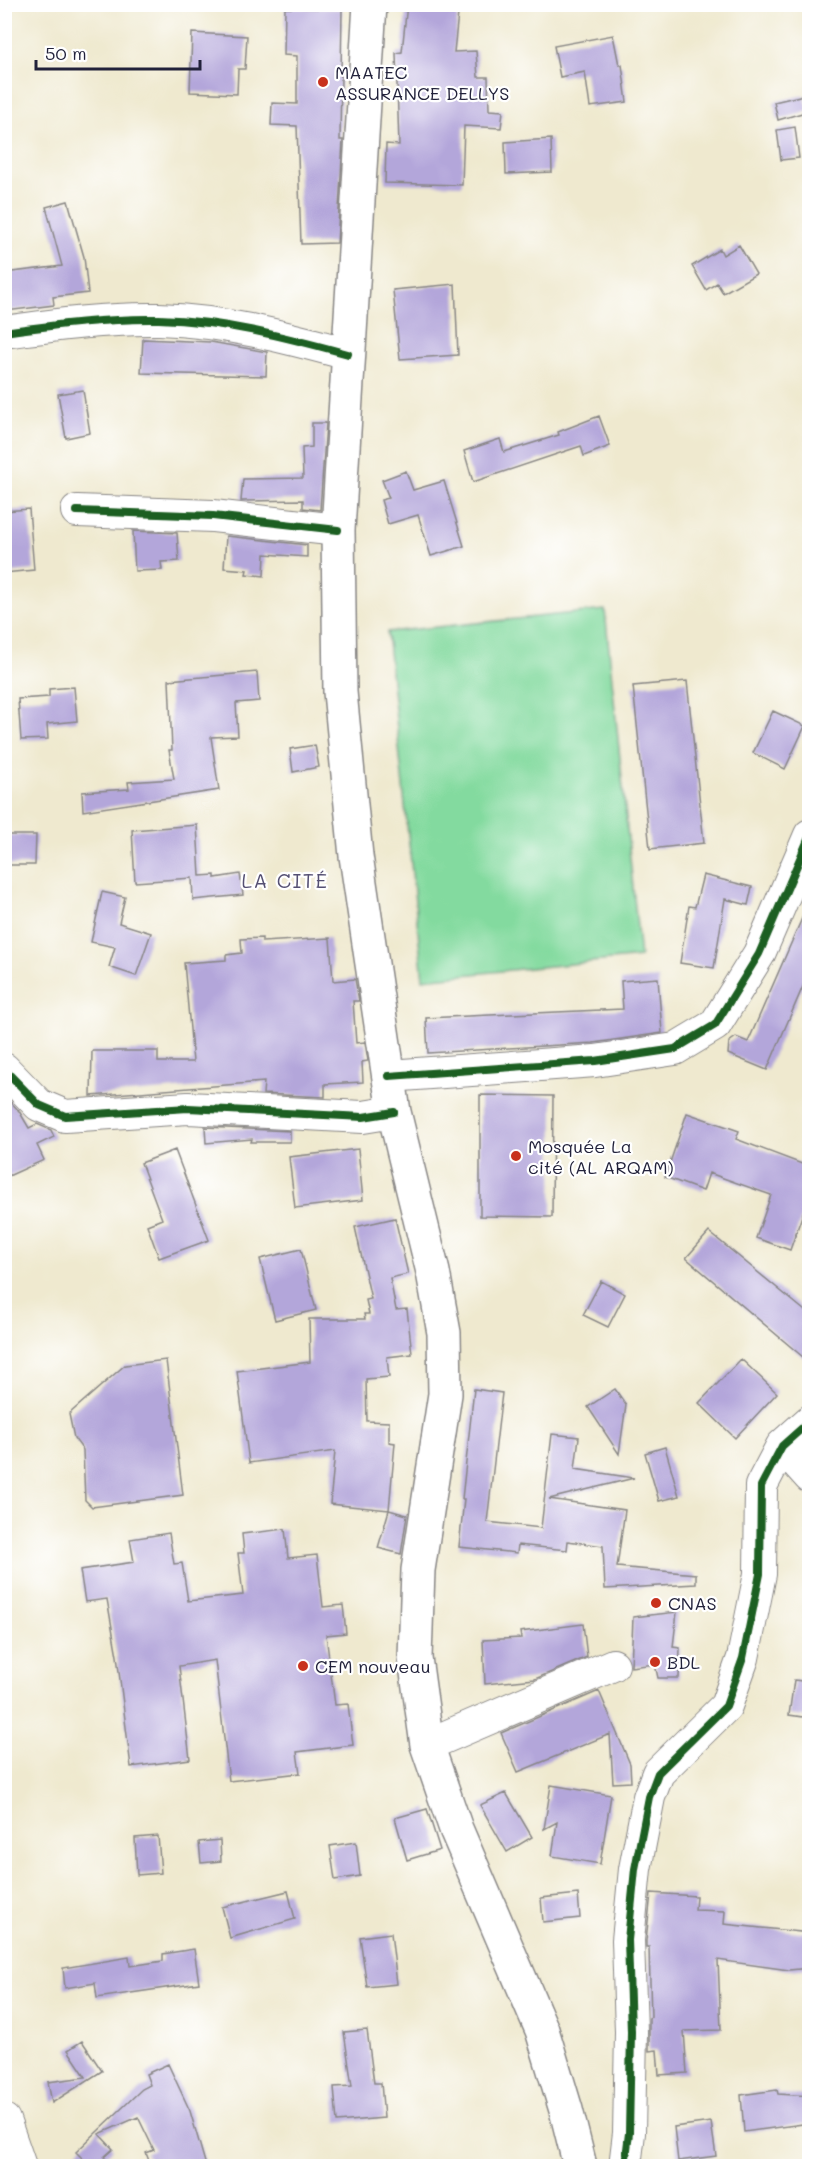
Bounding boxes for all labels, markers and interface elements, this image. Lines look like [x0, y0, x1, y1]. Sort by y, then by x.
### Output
scale bar [36, 33, 200, 71]
text: 50 m [45, 41, 87, 65]
place label: MAATEC ASSURANCE DELLYS [335, 60, 509, 105]
marker: MAATEC ASSURANCE DELLYS [316, 75, 330, 89]
district label: LA CITÉ [242, 867, 328, 893]
place label: Mosquée La cité (AL ARQAM) [528, 1134, 674, 1179]
marker: Mosquée La cité (AL ARQAM) [509, 1149, 523, 1163]
place label: CNAS [668, 1591, 717, 1615]
marker: CNAS [649, 1596, 663, 1610]
place label: BDL [667, 1650, 701, 1674]
place label: CEM nouveau [315, 1654, 431, 1678]
marker: BDL [648, 1655, 662, 1669]
marker: CEM nouveau [296, 1659, 310, 1673]

